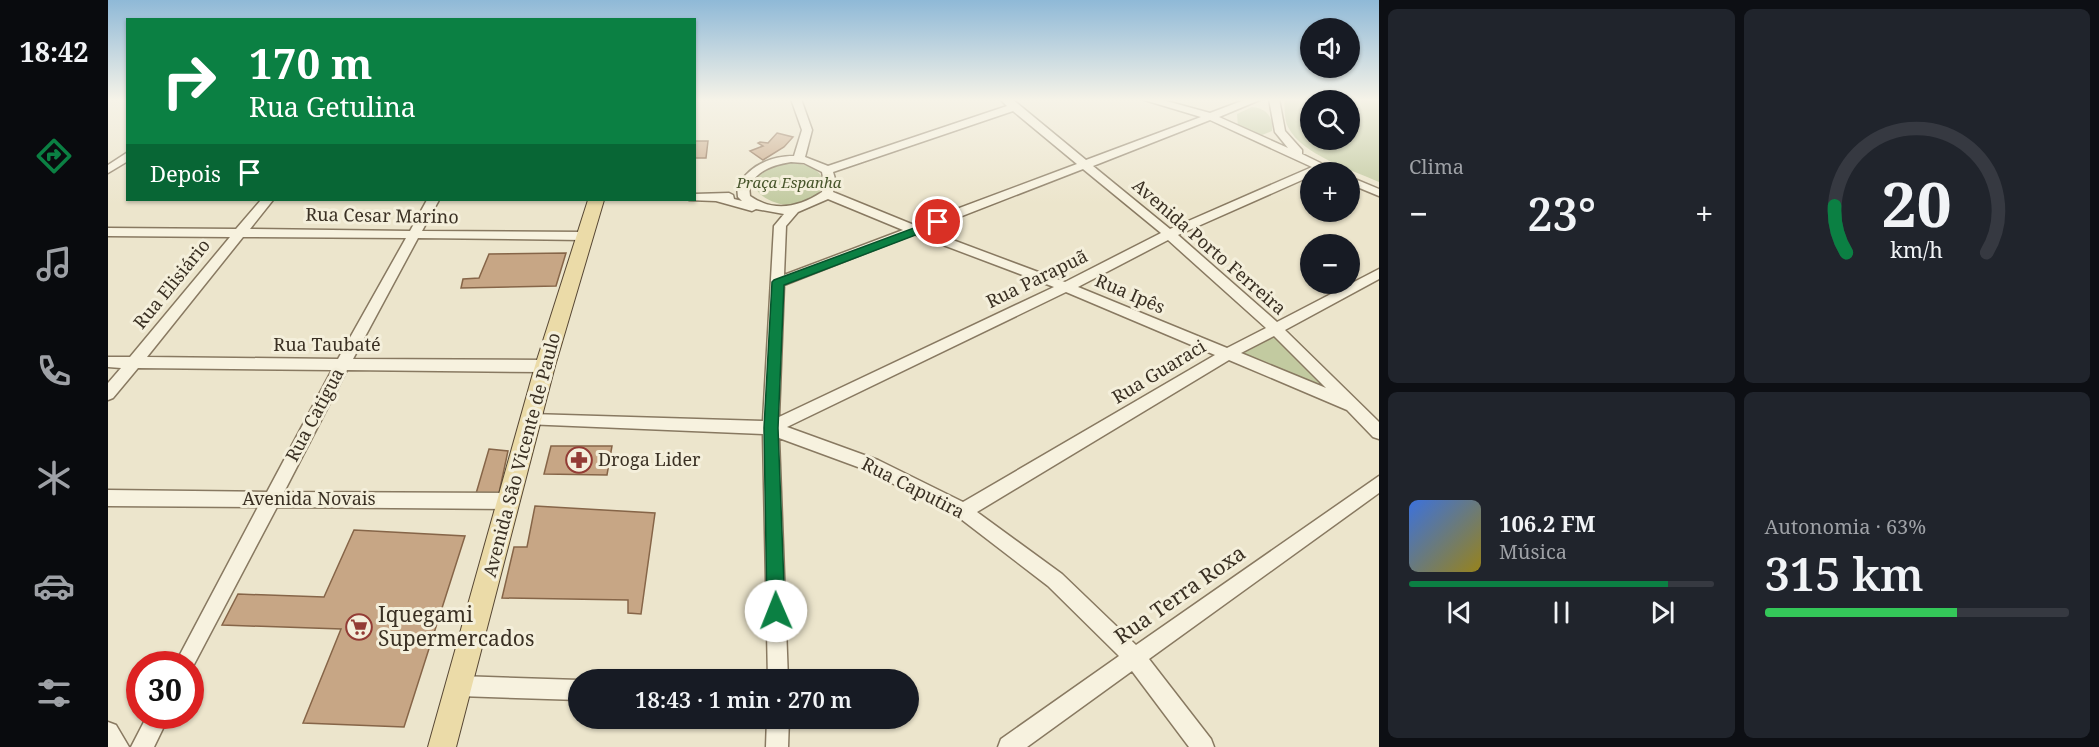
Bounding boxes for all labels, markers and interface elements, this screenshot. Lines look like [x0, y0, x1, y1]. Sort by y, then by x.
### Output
map controls [1300, 18, 1360, 294]
button: sound [1300, 18, 1360, 78]
text: 18:42 [19, 33, 89, 70]
text: 170 m [249, 34, 373, 91]
icon: right [150, 42, 228, 120]
text: Rua Getulina [249, 88, 416, 125]
button: search [1300, 90, 1360, 150]
icon: directions [33, 135, 75, 177]
text: Clima [1409, 153, 1464, 180]
icon: arrive [233, 156, 266, 189]
text: Depois [150, 158, 221, 188]
text: 20 [1881, 160, 1952, 245]
button: + [1300, 162, 1360, 222]
park label: Praça Espanha [736, 172, 842, 192]
street label: Avenida Porto Ferreira [1128, 173, 1292, 320]
text: 23° [1527, 183, 1596, 244]
text: − [1409, 191, 1428, 236]
text: + [1695, 191, 1713, 236]
pin [912, 196, 963, 247]
street label: Rua Cesar Marino [305, 202, 459, 228]
icon: arrive [921, 205, 954, 238]
street label: Rua Elisiário [128, 233, 215, 333]
button: − [1300, 234, 1360, 294]
text: km/h [1890, 235, 1943, 264]
icon: music [33, 243, 75, 285]
street label: Rua Parapuã [982, 243, 1091, 313]
street label: Rua Ipês [1092, 268, 1169, 318]
street label: Avenida São Vicente de Paulo [477, 330, 565, 580]
street label: Rua Taubaté [273, 332, 381, 356]
street label: Rua Guaraci [1107, 334, 1210, 409]
icon: phone [33, 350, 75, 392]
street label: Rua Catigua [279, 364, 349, 465]
pharmacy icon: Droga Lider [564, 445, 594, 475]
place label: Droga Lider [598, 447, 701, 471]
street label: Rua Caputira [858, 451, 969, 523]
icon: climate [33, 457, 75, 499]
street label: Avenida Novais [242, 486, 376, 510]
text: 106.2 FM [1499, 508, 1596, 538]
text: Autonomia · 63% [1765, 513, 1926, 540]
text: Música [1499, 538, 1567, 565]
street label: Rua Terra Roxa [1108, 539, 1251, 650]
text: 315 km [1765, 543, 1924, 604]
icon: car [33, 565, 75, 607]
position arrow [744, 579, 808, 643]
icon: previous [1443, 596, 1476, 629]
icon: pause [1545, 596, 1578, 629]
icon: next [1646, 596, 1679, 629]
place label: Iquegami Supermercados [378, 600, 534, 652]
supermarket icon: Iquegami Supermercados [344, 612, 374, 642]
speed limit sign: 30 [126, 651, 204, 729]
icon: filters [33, 672, 75, 714]
text: 18:43 · 1 min · 270 m [635, 684, 852, 714]

